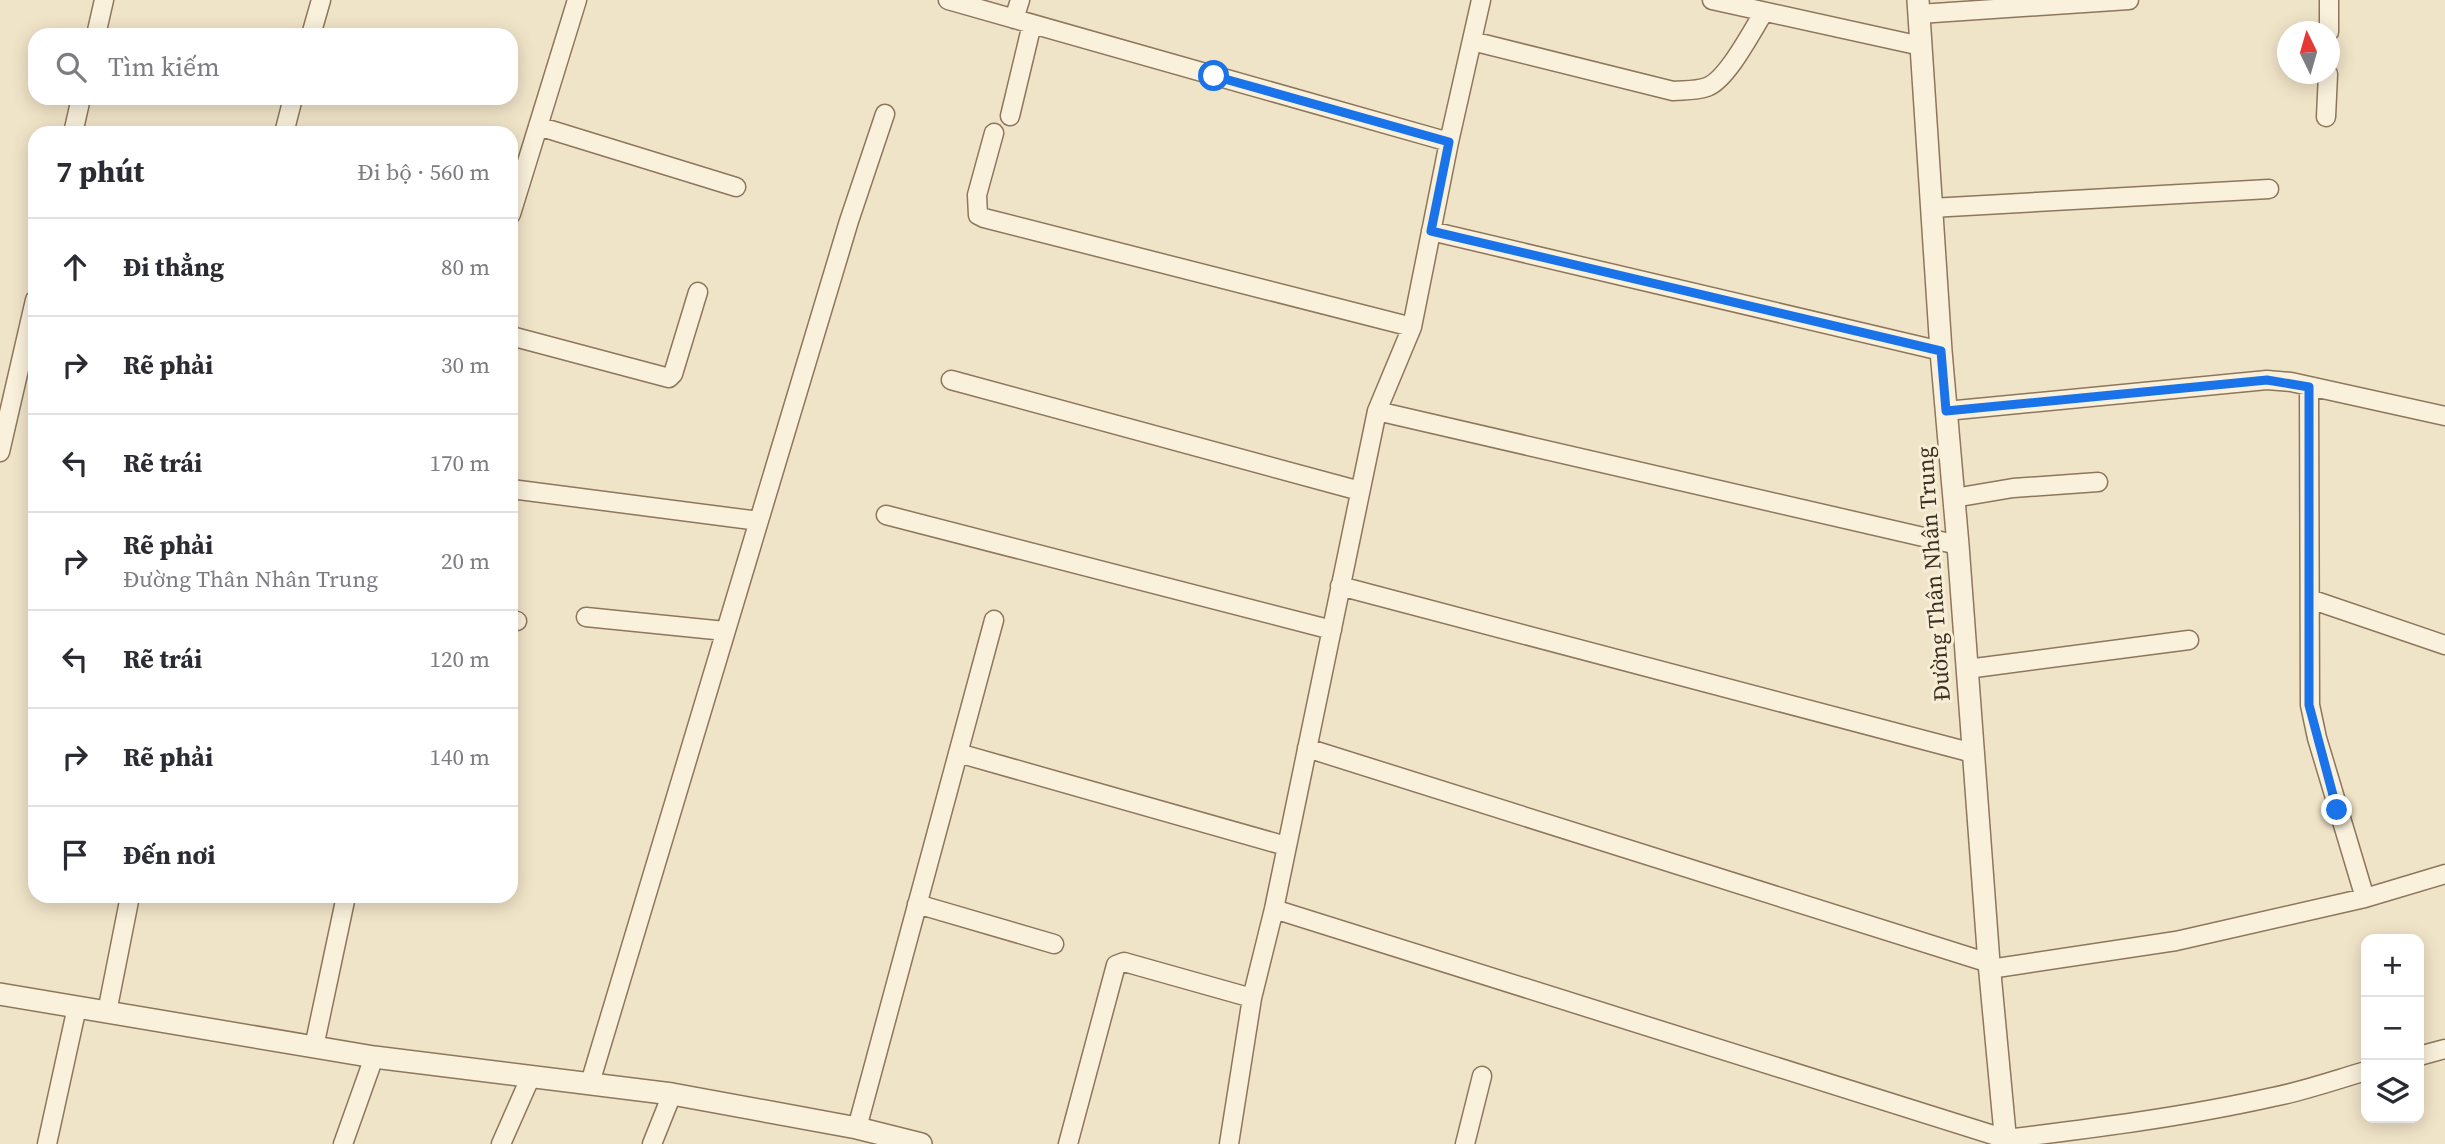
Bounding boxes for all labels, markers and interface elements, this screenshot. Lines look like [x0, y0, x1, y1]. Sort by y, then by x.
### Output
north arrow [2277, 21, 2340, 84]
search box [28, 28, 518, 105]
icon: search [52, 48, 90, 86]
text: Tìm kiếm [108, 49, 220, 85]
route start [1198, 60, 1229, 91]
text: 7 phút [56, 151, 144, 192]
text: Đi bộ · 560 m [357, 156, 490, 188]
icon: ahead [56, 248, 94, 286]
text: Đi thẳng [123, 249, 224, 285]
text: 80 m [441, 251, 490, 283]
icon: right [56, 346, 94, 384]
text: Rẽ phải [123, 347, 213, 383]
text: 30 m [441, 349, 490, 381]
icon: left [56, 444, 94, 482]
text: Rẽ trái [123, 445, 202, 481]
street label: Đường Thân Nhân Trung [1908, 446, 1958, 702]
text: 170 m [429, 447, 490, 479]
text: Rẽ phải [123, 527, 213, 563]
icon: right [56, 542, 94, 580]
text: 20 m [441, 545, 490, 577]
text: Đường Thân Nhân Trung [123, 563, 378, 595]
icon: left [56, 640, 94, 678]
text: Rẽ trái [123, 641, 202, 677]
text: 120 m [429, 643, 490, 675]
icon: right [56, 738, 94, 776]
text: Rẽ phải [123, 739, 213, 775]
text: 140 m [429, 741, 490, 773]
route end [2321, 794, 2352, 825]
icon: arrive [56, 836, 94, 874]
text: Đến nơi [123, 837, 215, 873]
map controls [2361, 934, 2424, 1123]
button: + [2361, 934, 2424, 997]
button: − [2361, 997, 2424, 1060]
button: layers [2361, 1060, 2424, 1123]

